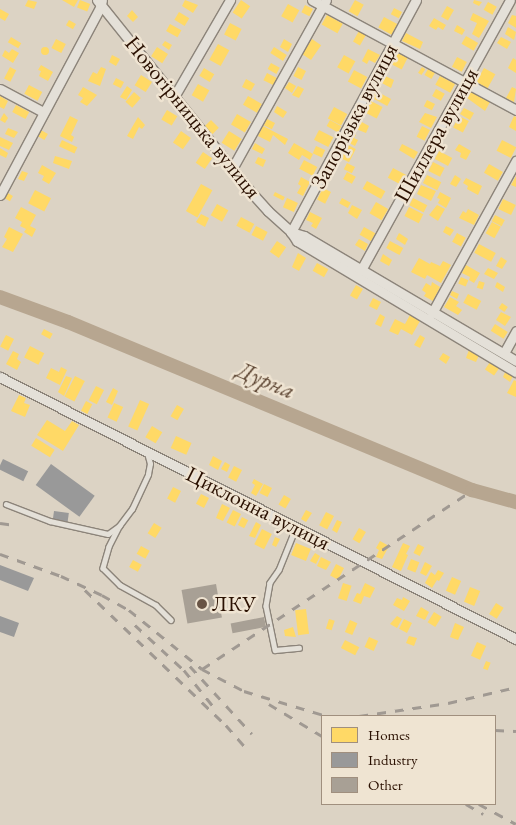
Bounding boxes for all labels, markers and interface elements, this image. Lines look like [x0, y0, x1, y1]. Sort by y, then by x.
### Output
street label: Новогірницька вулиця [119, 30, 267, 204]
street label: Запорізька вулиця [305, 39, 403, 193]
street label: Шиллера вулиця [388, 63, 484, 207]
water label: Дурна [233, 355, 299, 405]
street label: Циклонна вулиця [182, 460, 334, 556]
place label: ЛКУ [212, 591, 256, 617]
marker: ЛКУ [196, 598, 208, 610]
legend [321, 715, 496, 805]
text: Homes [368, 725, 410, 744]
text: Industry [368, 750, 418, 769]
text: Other [368, 775, 403, 794]

